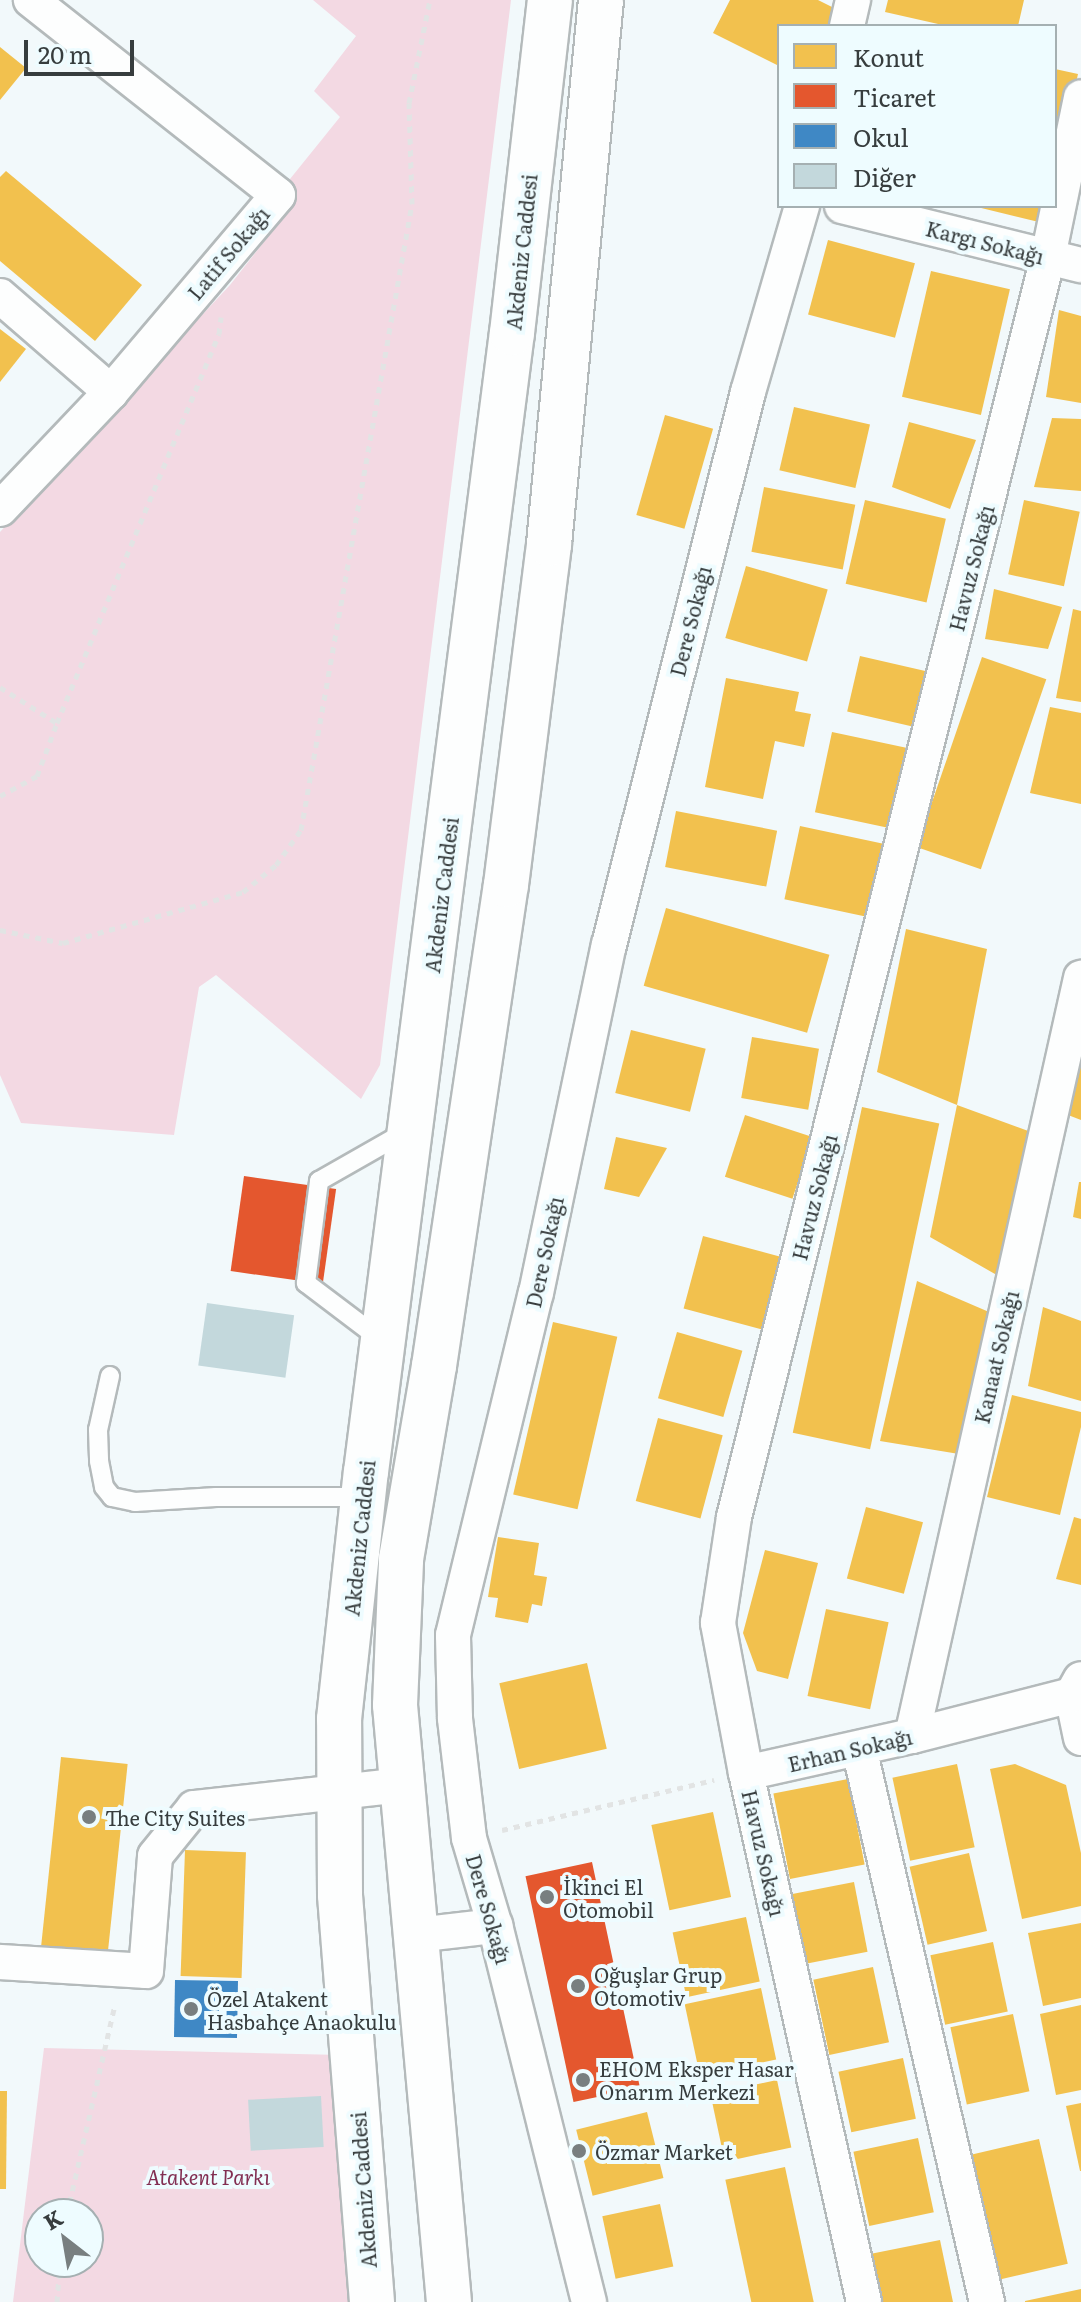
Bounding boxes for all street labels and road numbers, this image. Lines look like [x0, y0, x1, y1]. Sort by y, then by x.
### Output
street label: Akdeniz Caddesi [501, 173, 541, 331]
street label: Latif Sokağı [182, 202, 274, 304]
street label: Kargı Sokağı [923, 216, 1047, 268]
street label: Havuz Sokağı [944, 502, 998, 634]
street label: Dere Sokağı [665, 563, 715, 679]
street label: Akdeniz Caddesi [420, 816, 462, 974]
street label: Havuz Sokağı [787, 1131, 841, 1263]
street label: Dere Sokağı [520, 1194, 568, 1310]
street label: Kanaat Sokağı [969, 1288, 1023, 1426]
street label: Akdeniz Caddesi [339, 1459, 379, 1617]
street label: Erhan Sokağı [785, 1724, 915, 1776]
street label: Havuz Sokağı [738, 1787, 790, 1919]
street label: Dere Sokağı [462, 1851, 516, 1967]
street label: Akdeniz Caddesi [346, 2111, 380, 2269]

